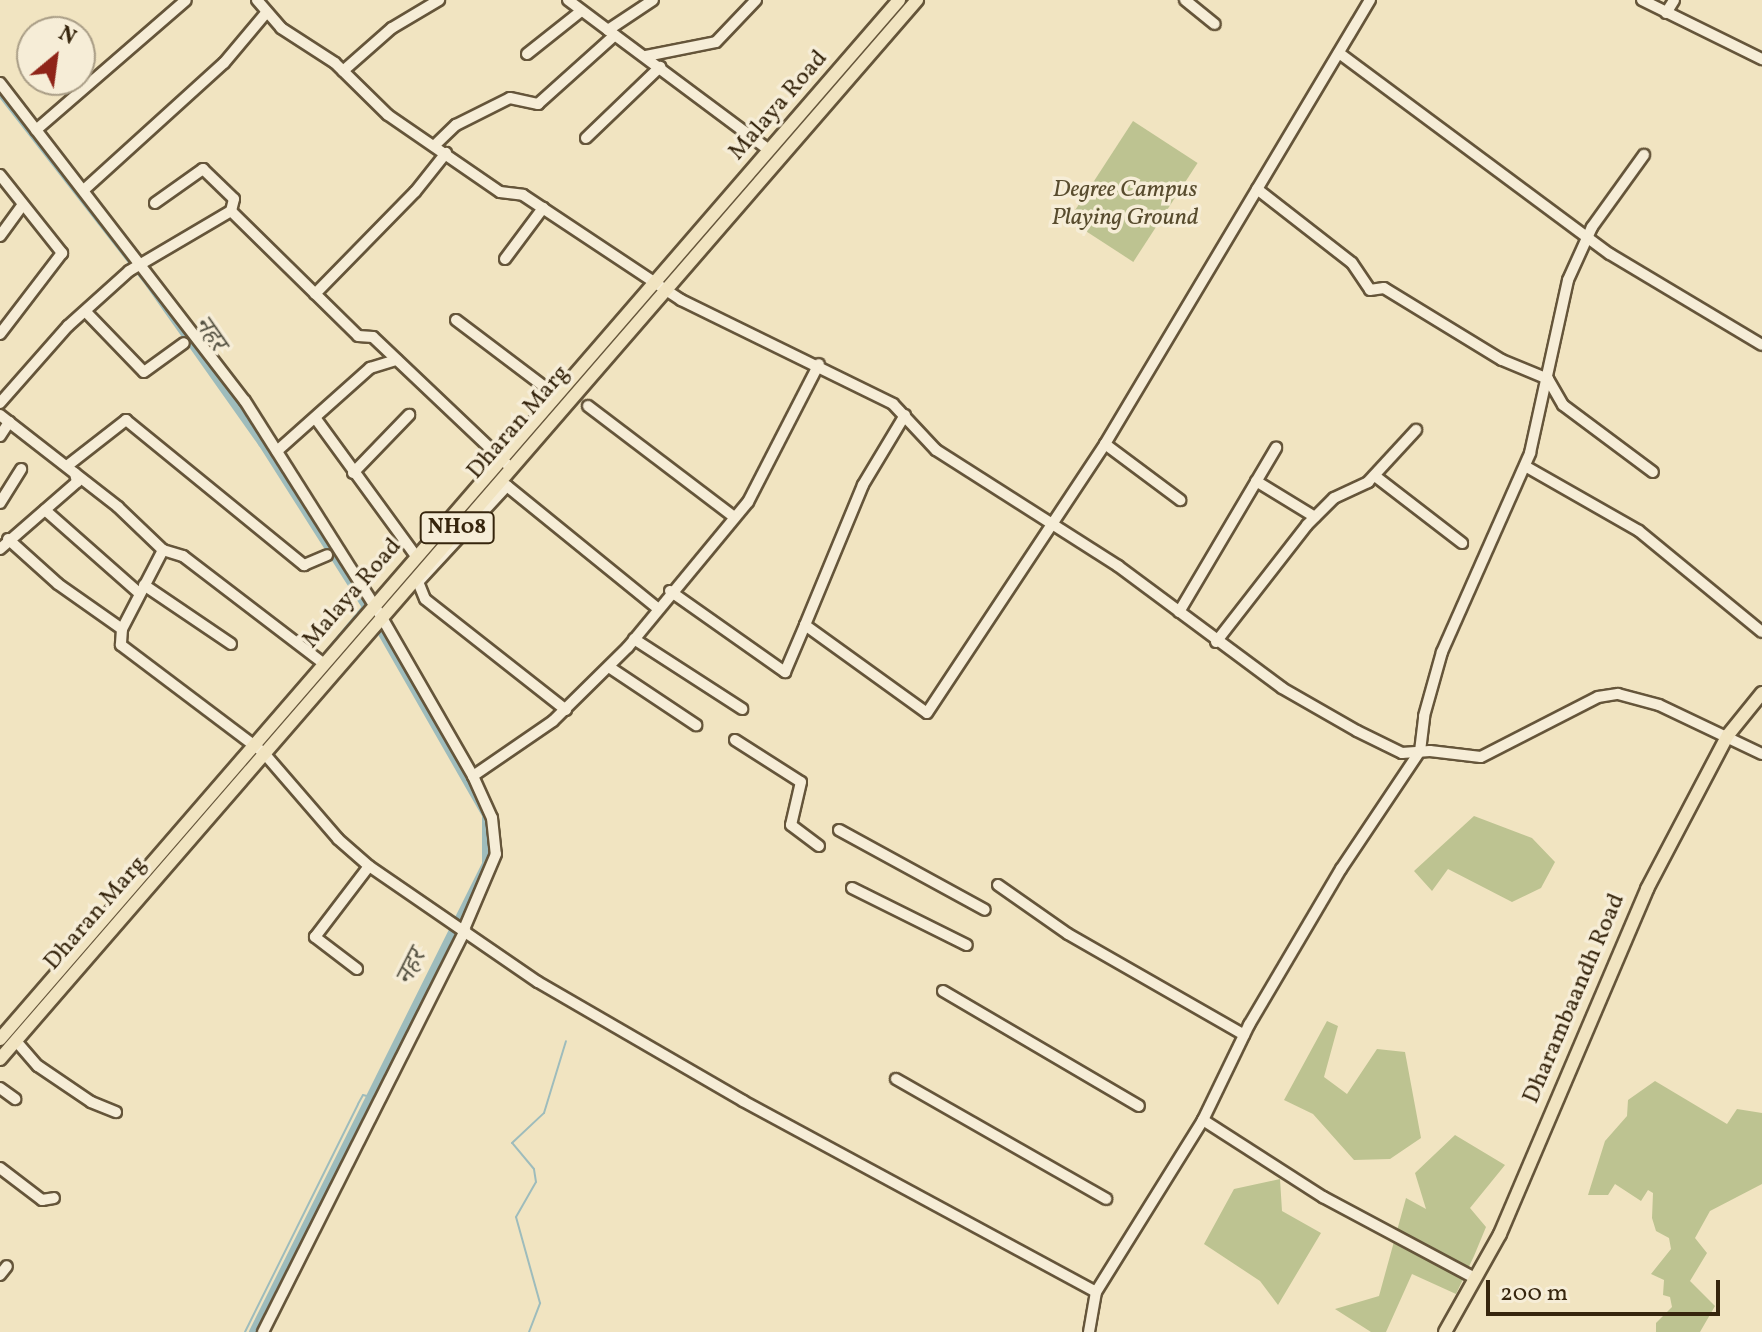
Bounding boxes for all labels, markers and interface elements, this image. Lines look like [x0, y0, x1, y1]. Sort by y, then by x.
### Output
north arrow [16, 16, 96, 96]
text: N [52, 19, 81, 54]
street label: Malaya Road [723, 45, 835, 167]
park label: Degree Campus Playing Ground [1051, 177, 1199, 233]
water label: नहर [186, 311, 232, 357]
street label: Dharan Marg [462, 360, 576, 486]
road number: NH08 [419, 510, 495, 546]
street label: Malaya Road [297, 533, 409, 655]
street label: Dharan Marg [39, 851, 153, 977]
street label: Dharambaandh Road [1518, 890, 1632, 1108]
water label: नहर [390, 945, 434, 991]
scale bar [1490, 1264, 1724, 1314]
text: 200 m [1500, 1277, 1568, 1311]

